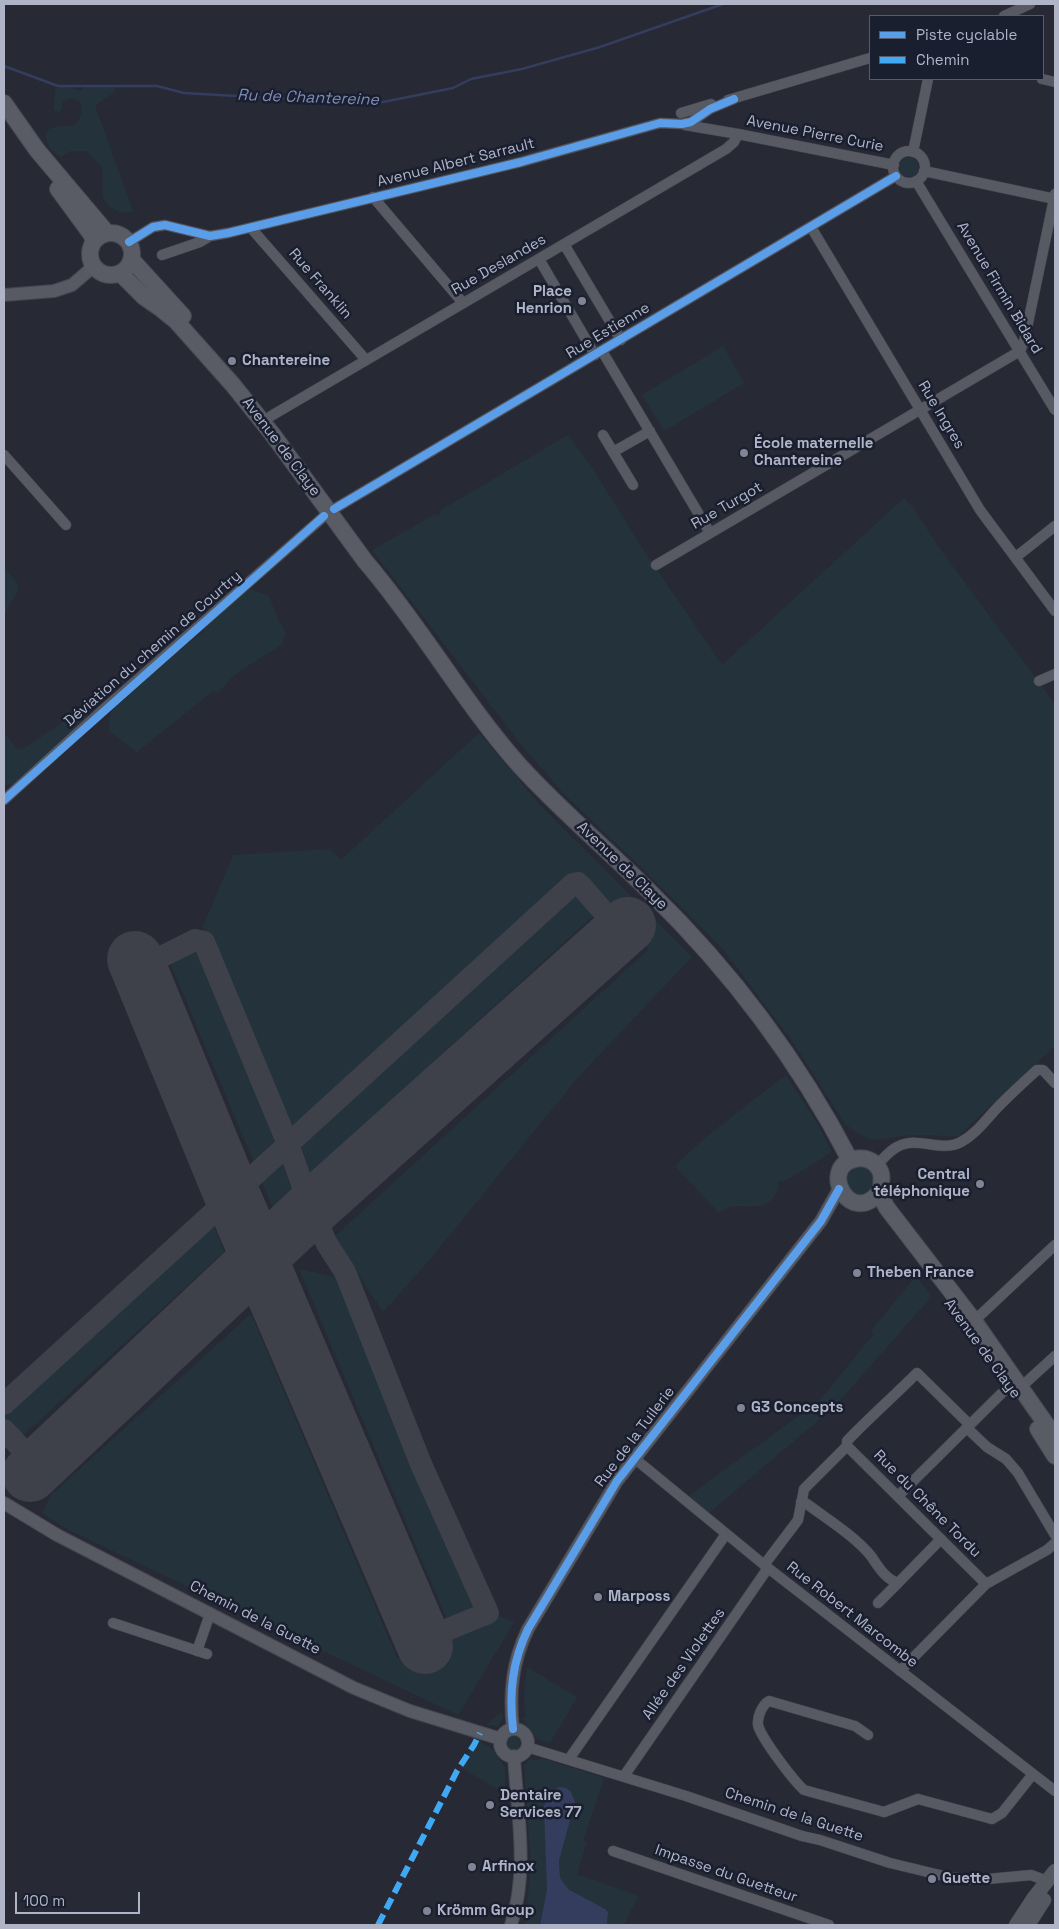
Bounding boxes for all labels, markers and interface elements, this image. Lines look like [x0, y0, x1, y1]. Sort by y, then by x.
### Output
legend [869, 15, 1044, 80]
text: Piste cyclable [916, 25, 1017, 44]
text: Chemin [916, 50, 969, 69]
water label: Ru de Chantereine [237, 86, 379, 110]
street label: Avenue Pierre Curie [745, 112, 885, 156]
street label: Avenue Albert Sarrault [375, 135, 537, 191]
street label: Avenue Firmin Bidard [952, 219, 1046, 357]
street label: Rue Deslandes [449, 231, 549, 299]
street label: Rue Franklin [285, 245, 355, 323]
place label: Place Henrion [516, 283, 572, 318]
marker: Place Henrion [576, 295, 588, 307]
street label: Rue Estienne [563, 299, 653, 363]
place label: Chantereine [242, 352, 330, 370]
marker: Chantereine [226, 355, 238, 367]
street label: Rue Ingres [914, 378, 968, 452]
street label: Avenue de Claye [238, 394, 324, 500]
place label: École maternelle Chantereine [754, 435, 873, 470]
marker: École maternelle Chantereine [738, 447, 750, 459]
street label: Rue Turgot [688, 478, 766, 534]
street label: Déviation du chemin de Courtry [61, 567, 245, 731]
street label: Avenue de Claye [573, 818, 671, 914]
place label: Central téléphonique [873, 1166, 970, 1201]
marker: Central téléphonique [974, 1178, 986, 1190]
place label: Theben France [867, 1264, 974, 1282]
marker: Theben France [851, 1267, 863, 1279]
street label: Avenue de Claye [940, 1296, 1024, 1402]
street label: Rue de la Tuilerie [591, 1383, 679, 1491]
place label: G3 Concepts [751, 1399, 843, 1417]
marker: G3 Concepts [735, 1402, 747, 1414]
street label: Rue du Chêne Tordu [870, 1447, 984, 1561]
street label: Rue Robert Marcombe [783, 1558, 921, 1672]
street label: Chemin de la Guette [187, 1577, 323, 1659]
place label: Marposs [608, 1588, 670, 1606]
marker: Marposs [592, 1591, 604, 1603]
street label: Allée des Violettes [639, 1605, 729, 1723]
street label: Chemin de la Guette [723, 1784, 865, 1846]
place label: Dentaire Services 77 [500, 1787, 582, 1822]
marker: Dentaire Services 77 [484, 1799, 496, 1811]
street label: Impasse du Guetteur [652, 1841, 800, 1907]
place label: Arfinox [482, 1858, 534, 1876]
marker: Arfinox [466, 1861, 478, 1873]
place label: Guette [942, 1870, 990, 1888]
marker: Guette [926, 1873, 938, 1885]
scale bar [18, 1882, 142, 1914]
text: 100 m [23, 1891, 65, 1910]
place label: Krömm Group [437, 1902, 534, 1920]
marker: Krömm Group [421, 1905, 433, 1917]

